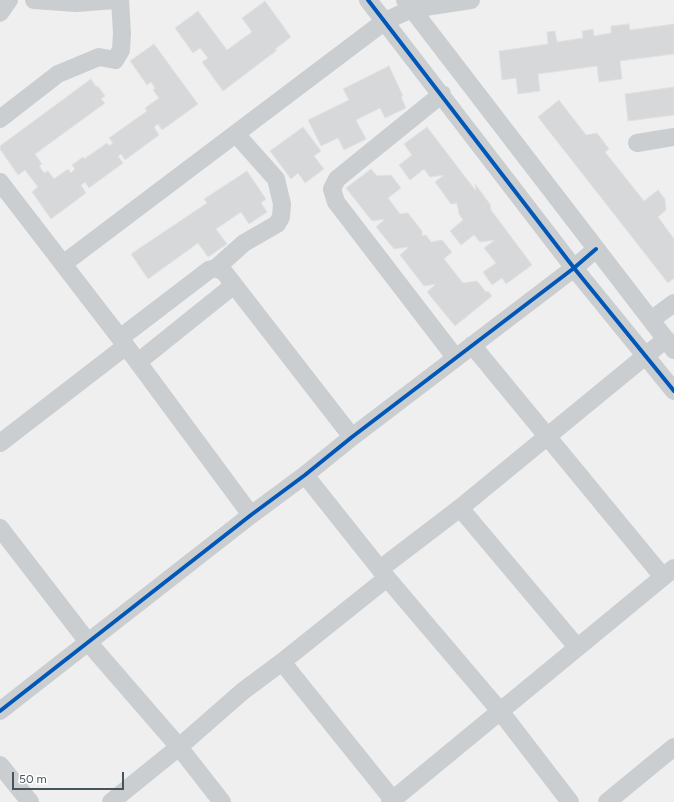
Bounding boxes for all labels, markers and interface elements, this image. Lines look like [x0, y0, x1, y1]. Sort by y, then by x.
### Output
scale bar [14, 764, 126, 790]
text: 50 m [19, 772, 47, 786]

